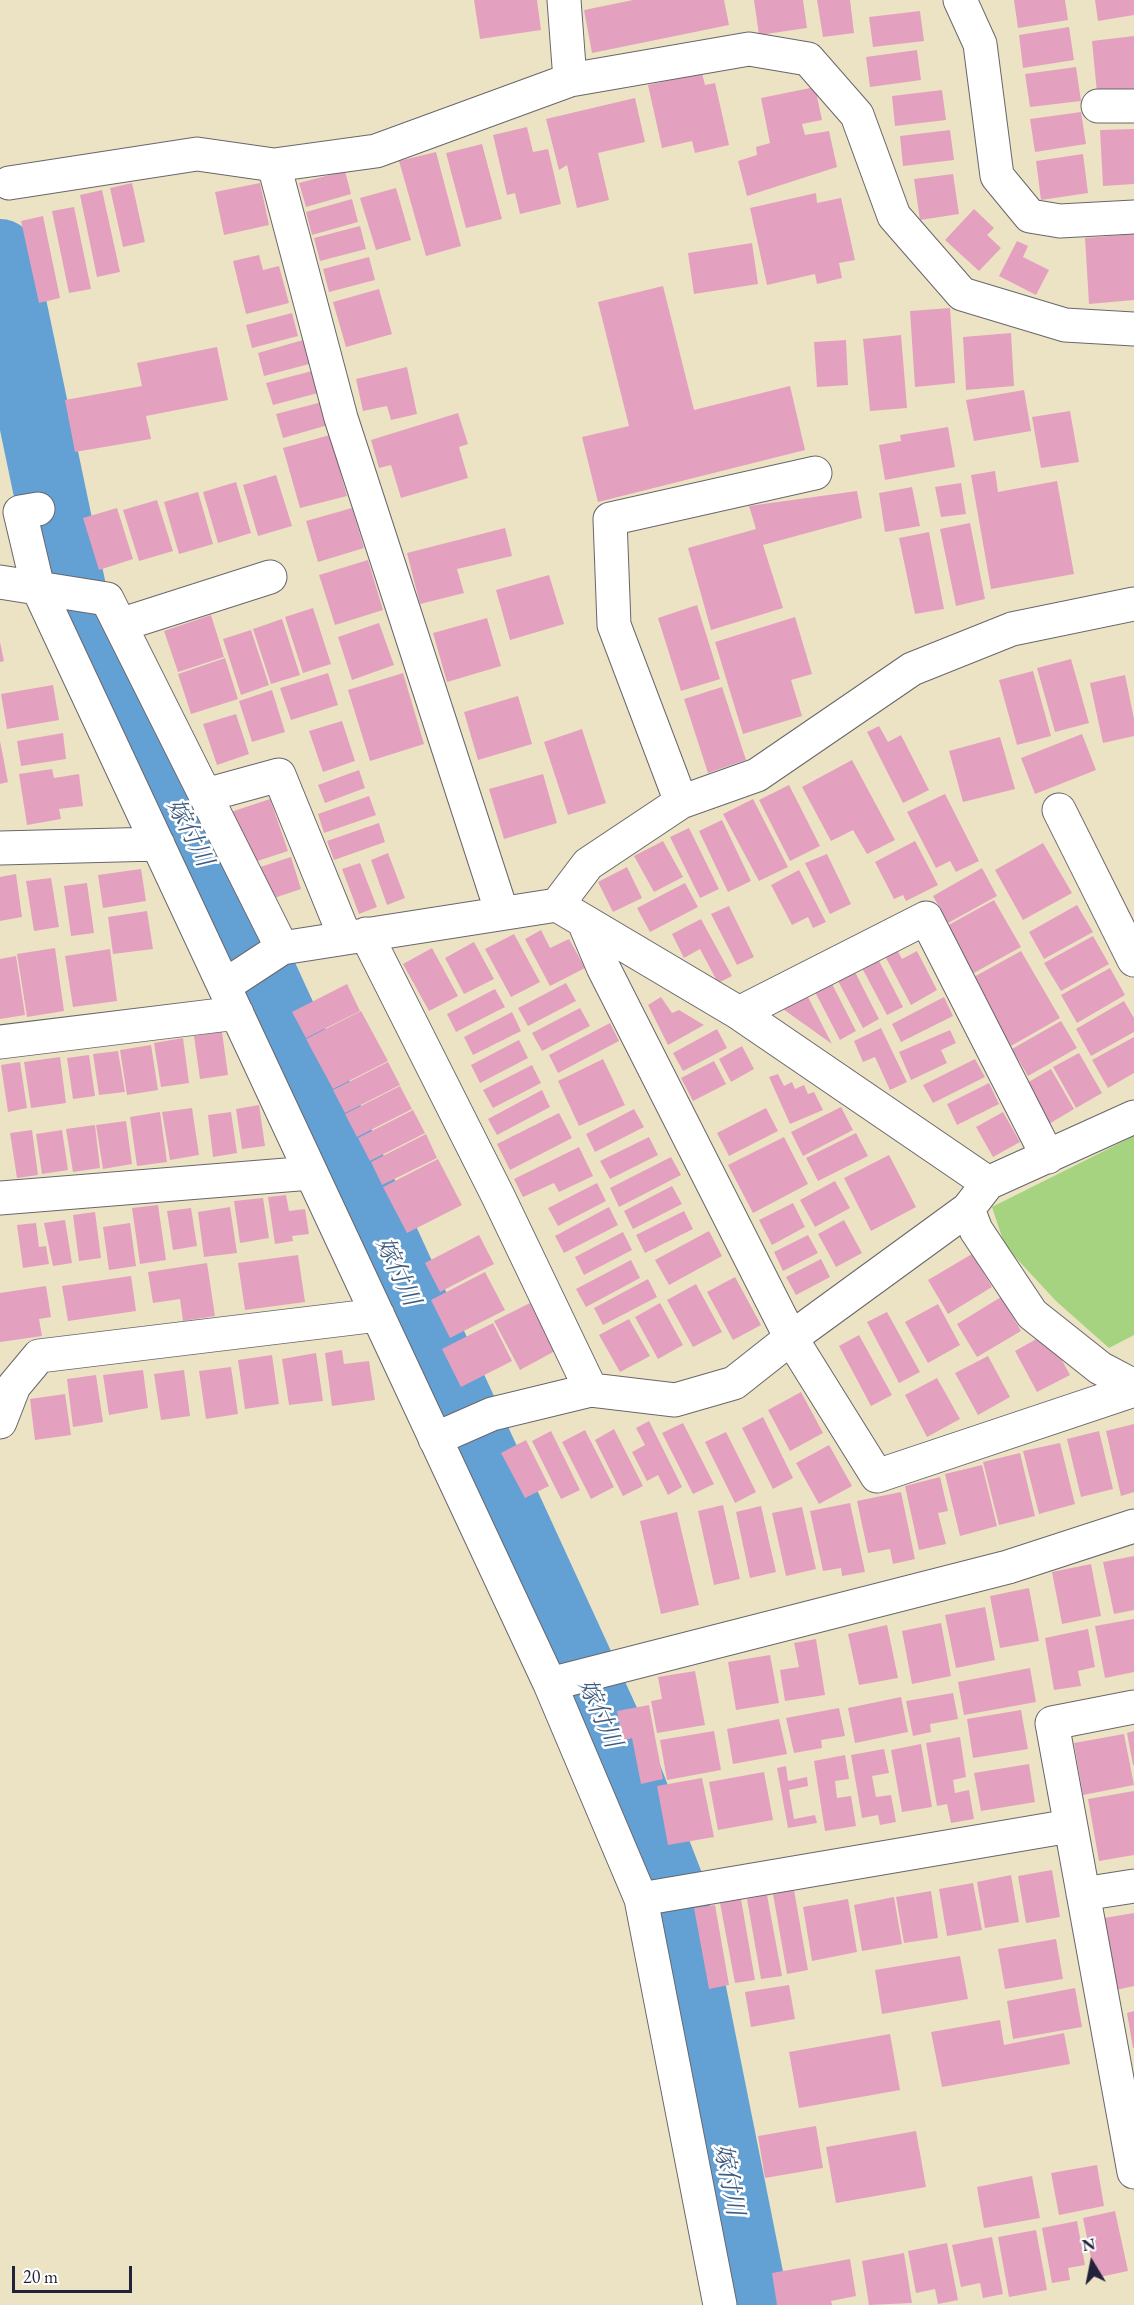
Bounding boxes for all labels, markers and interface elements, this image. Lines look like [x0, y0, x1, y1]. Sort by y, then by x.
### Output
water label: 嫁付川 [160, 794, 218, 872]
water label: 嫁付川 [369, 1233, 425, 1311]
water label: 嫁付川 [571, 1675, 627, 1753]
water label: 嫁付川 [707, 2142, 749, 2218]
north arrow [1062, 2233, 1122, 2293]
text: N [1081, 2233, 1097, 2256]
scale bar [15, 2254, 135, 2292]
text: 20 m [23, 2265, 58, 2288]

